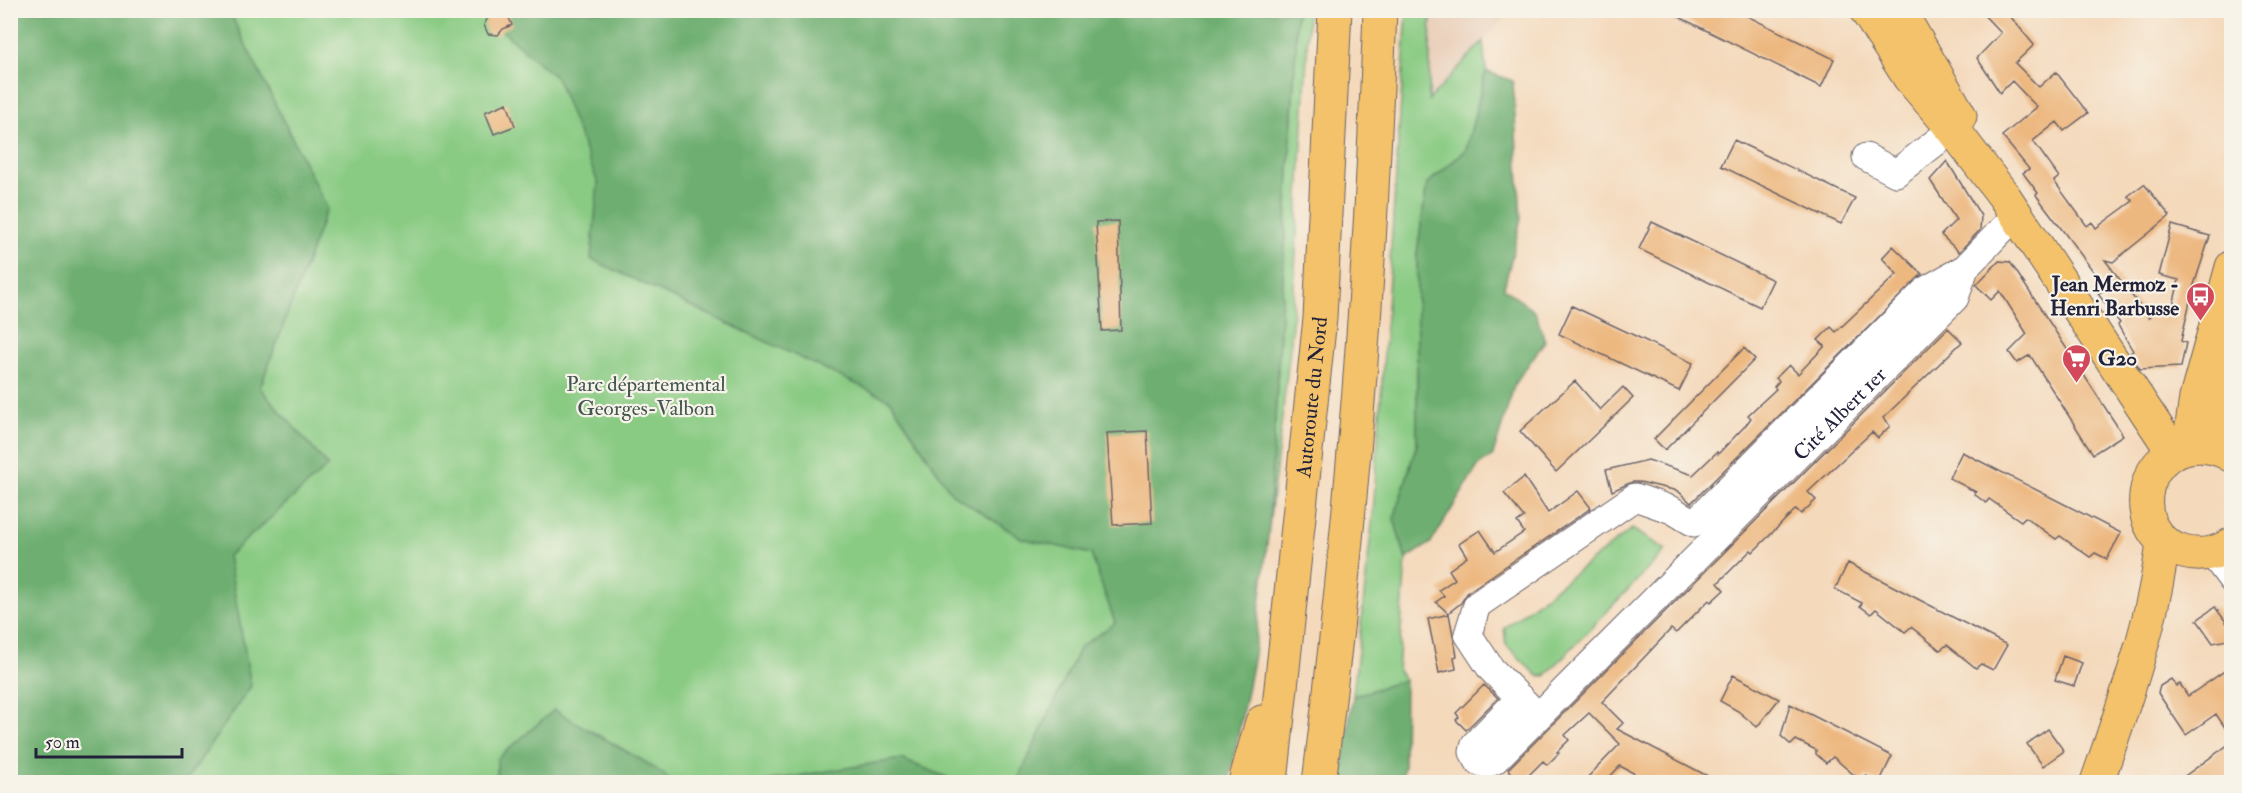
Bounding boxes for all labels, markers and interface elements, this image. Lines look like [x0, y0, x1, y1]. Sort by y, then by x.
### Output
place label: Jean Mermoz - Henri Barbusse [2050, 271, 2179, 322]
bus stop icon: Jean Mermoz - Henri Barbusse [2184, 280, 2216, 322]
street label: Autoroute du Nord [1290, 315, 1334, 480]
supermarket icon: G20 [2061, 342, 2093, 384]
place label: G20 [2098, 345, 2137, 372]
street label: Cité Albert 1er [1787, 361, 1892, 466]
park label: Parc départemental Georges-Valbon [566, 371, 726, 422]
scale bar [36, 721, 182, 759]
text: 50 m [45, 731, 80, 754]

